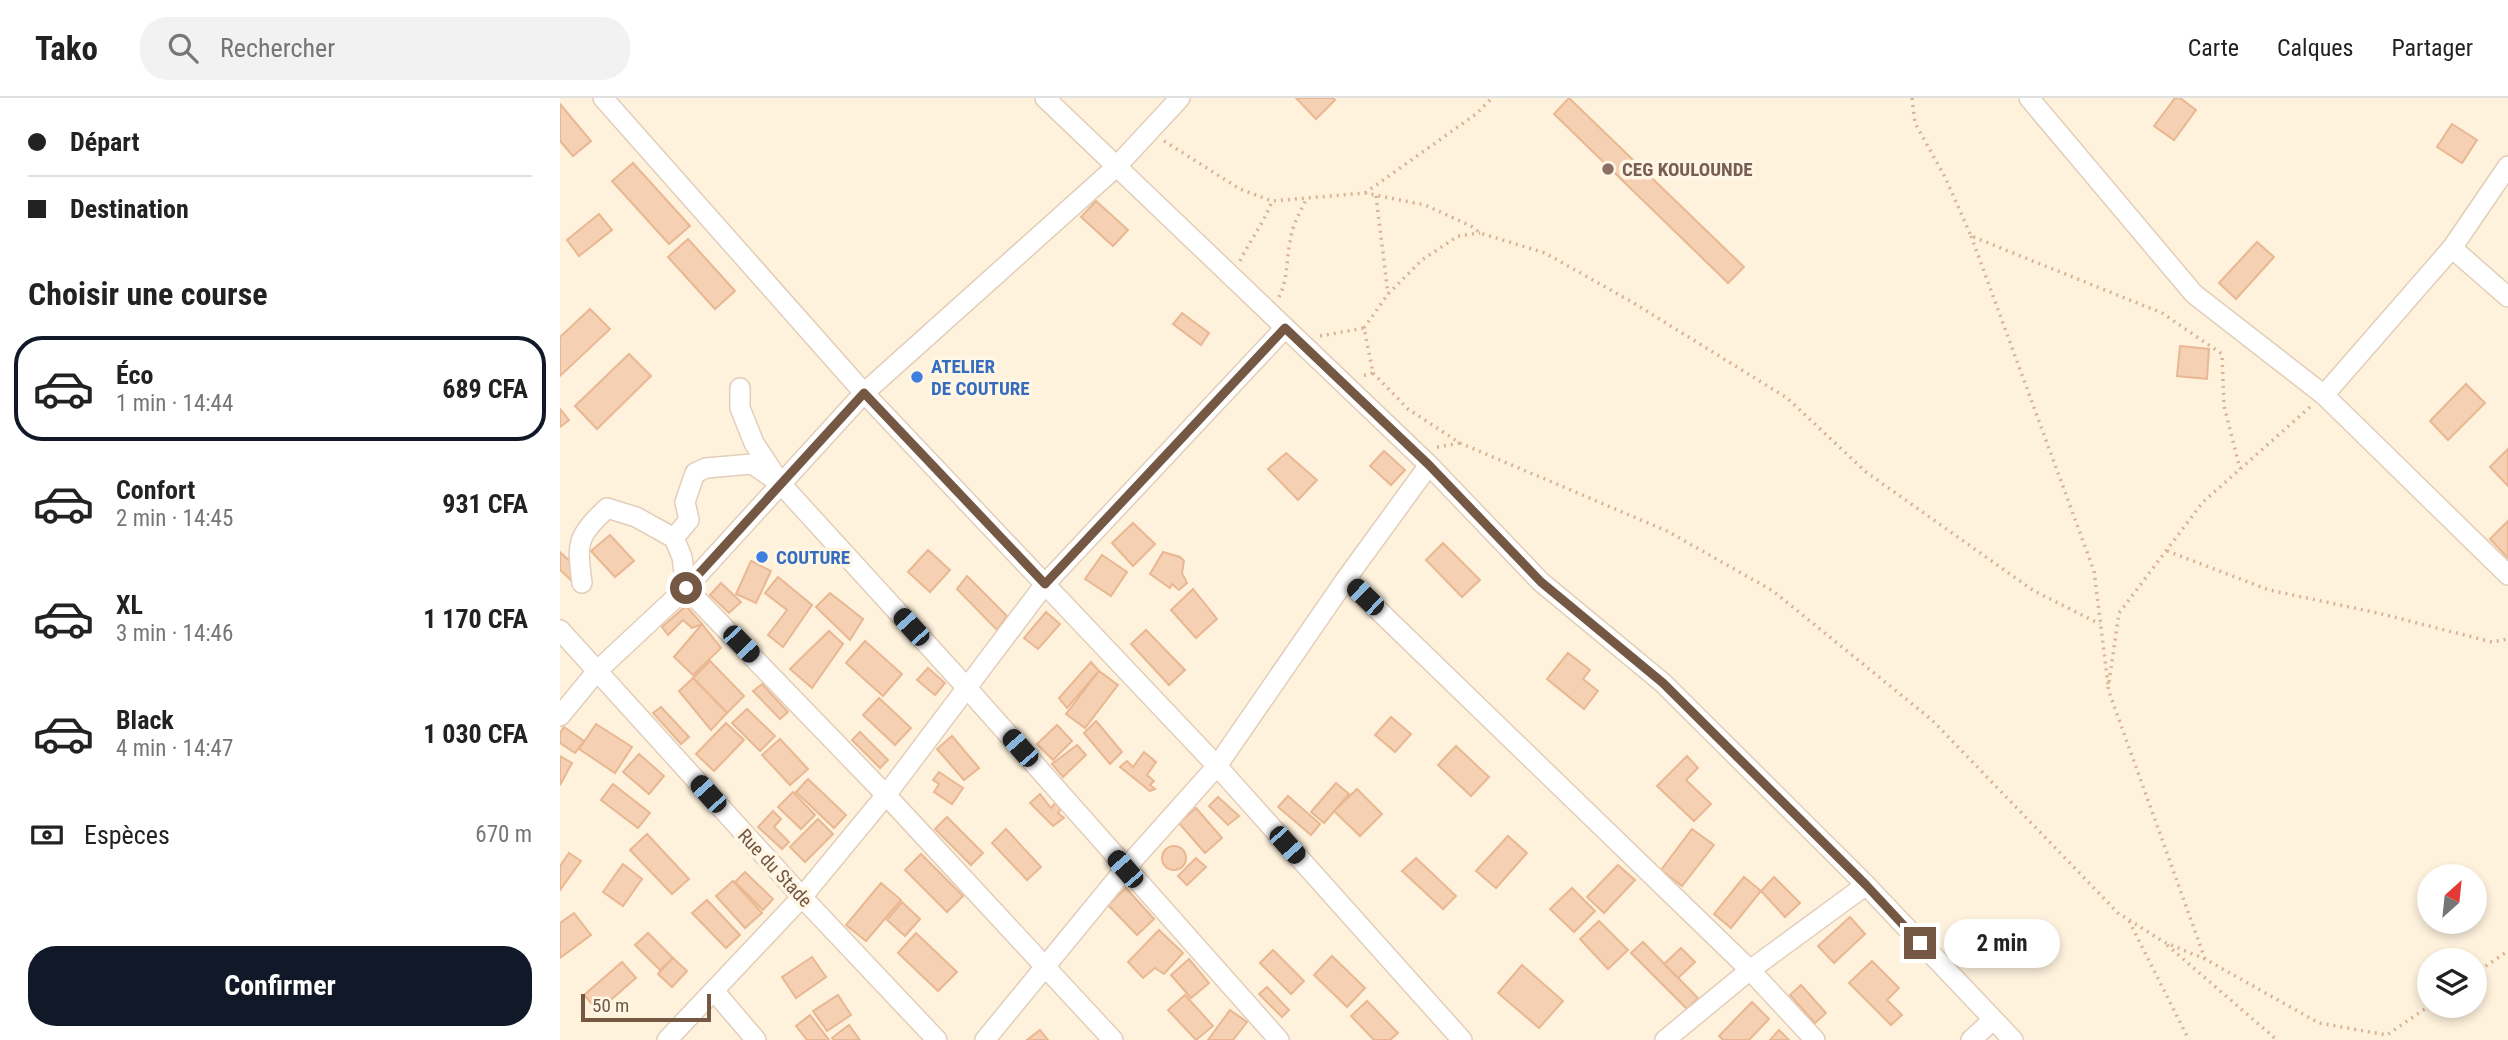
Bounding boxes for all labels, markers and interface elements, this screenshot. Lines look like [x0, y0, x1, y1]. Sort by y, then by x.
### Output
search box [140, 17, 630, 80]
text: Tako [35, 29, 98, 68]
icon: search [164, 29, 202, 67]
text: Rechercher [220, 33, 335, 63]
text: Carte [2188, 34, 2239, 62]
text: Calques [2277, 34, 2353, 62]
text: Partager [2391, 34, 2473, 62]
text: Départ [70, 127, 139, 157]
place label: CEG KOULOUNDE [1622, 158, 1753, 181]
marker: CEG KOULOUNDE [1600, 161, 1616, 177]
text: Destination [70, 194, 189, 224]
text: Choisir une course [28, 275, 268, 313]
place label: ATELIER DE COUTURE [931, 355, 1030, 400]
icon: car [32, 357, 95, 420]
text: Éco [116, 360, 153, 390]
marker: ATELIER DE COUTURE [909, 369, 925, 385]
text: 689 CFA [442, 374, 528, 404]
text: 1 min · 14:44 [116, 390, 233, 417]
icon: car [32, 472, 95, 535]
text: Confort [116, 475, 195, 505]
text: 931 CFA [442, 489, 528, 519]
text: 2 min · 14:45 [116, 505, 233, 532]
place label: COUTURE [776, 546, 850, 569]
marker: COUTURE [754, 549, 770, 565]
route start [670, 572, 702, 604]
car [1343, 575, 1388, 619]
icon: car [32, 587, 95, 650]
text: XL [116, 590, 143, 620]
text: 1 170 CFA [423, 604, 528, 634]
car [890, 604, 933, 650]
text: 3 min · 14:46 [116, 620, 233, 647]
car [719, 622, 764, 666]
icon: car [32, 702, 95, 765]
text: Black [116, 705, 174, 735]
text: 1 030 CFA [423, 719, 528, 749]
car [999, 725, 1042, 771]
text: 4 min · 14:47 [116, 735, 233, 762]
car [687, 771, 730, 817]
icon: cash [28, 816, 66, 854]
text: Espèces [84, 820, 170, 850]
text: 670 m [475, 821, 532, 848]
car [1266, 822, 1309, 868]
street label: Rue du Stade [733, 824, 817, 912]
car [1104, 846, 1147, 892]
north arrow [2417, 864, 2487, 934]
map controls [2417, 864, 2487, 1018]
callout: 2 min [1944, 918, 2060, 968]
route end [1904, 927, 1936, 959]
text: 2 min [1976, 930, 2028, 957]
button: Confirmer [28, 946, 532, 1026]
button: layers [2417, 948, 2487, 1018]
scale bar [581, 991, 710, 1023]
text: 50 m [592, 994, 629, 1017]

